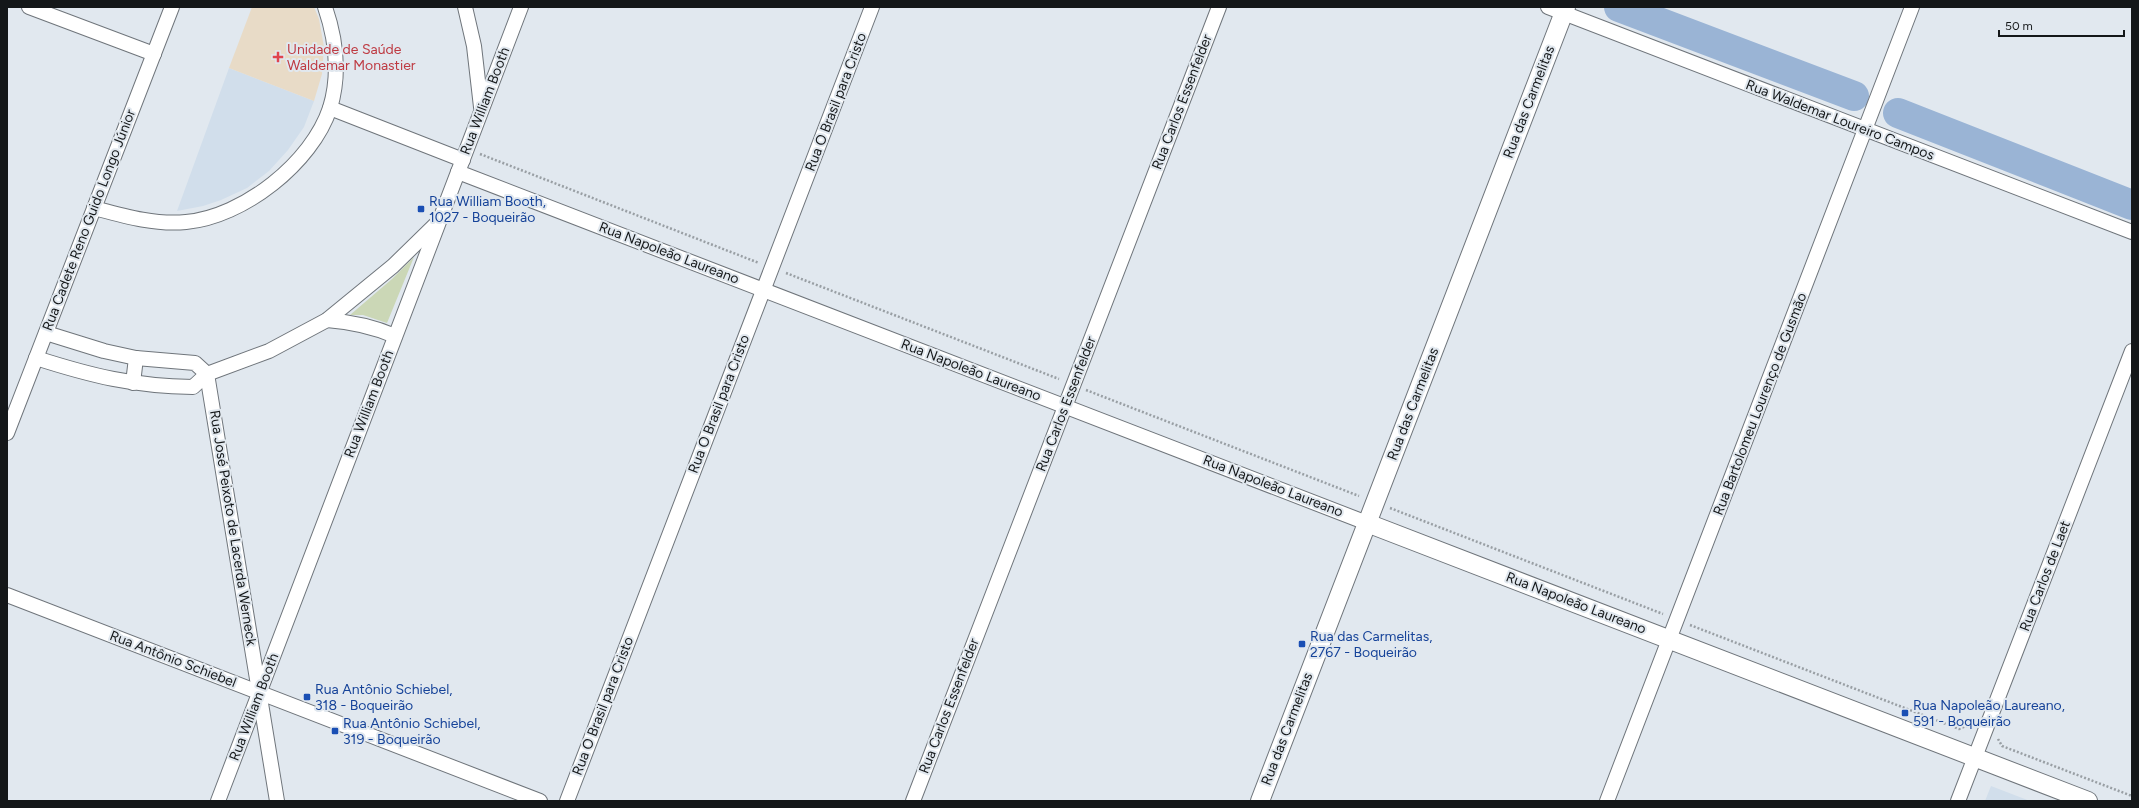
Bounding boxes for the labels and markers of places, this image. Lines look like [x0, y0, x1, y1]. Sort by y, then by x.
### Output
place label: Unidade de Saúde Waldemar Monastier [287, 41, 416, 74]
marker: Unidade de Saúde Waldemar Monastier [272, 51, 284, 63]
place label: Rua William Booth, 1027 - Boqueirão [429, 193, 546, 226]
marker: Rua William Booth, 1027 - Boqueirão [416, 204, 426, 214]
place label: Rua das Carmelitas, 2767 - Boqueirão [1310, 628, 1432, 661]
marker: Rua das Carmelitas, 2767 - Boqueirão [1297, 639, 1307, 649]
place label: Rua Antônio Schiebel, 318 - Boqueirão [315, 681, 452, 714]
marker: Rua Antônio Schiebel, 318 - Boqueirão [302, 692, 312, 702]
place label: Rua Napoleão Laureano, 591 - Boqueirão [1913, 697, 2065, 730]
marker: Rua Napoleão Laureano, 591 - Boqueirão [1900, 708, 1910, 718]
place label: Rua Antônio Schiebel, 319 - Boqueirão [343, 715, 480, 748]
marker: Rua Antônio Schiebel, 319 - Boqueirão [330, 726, 340, 736]

